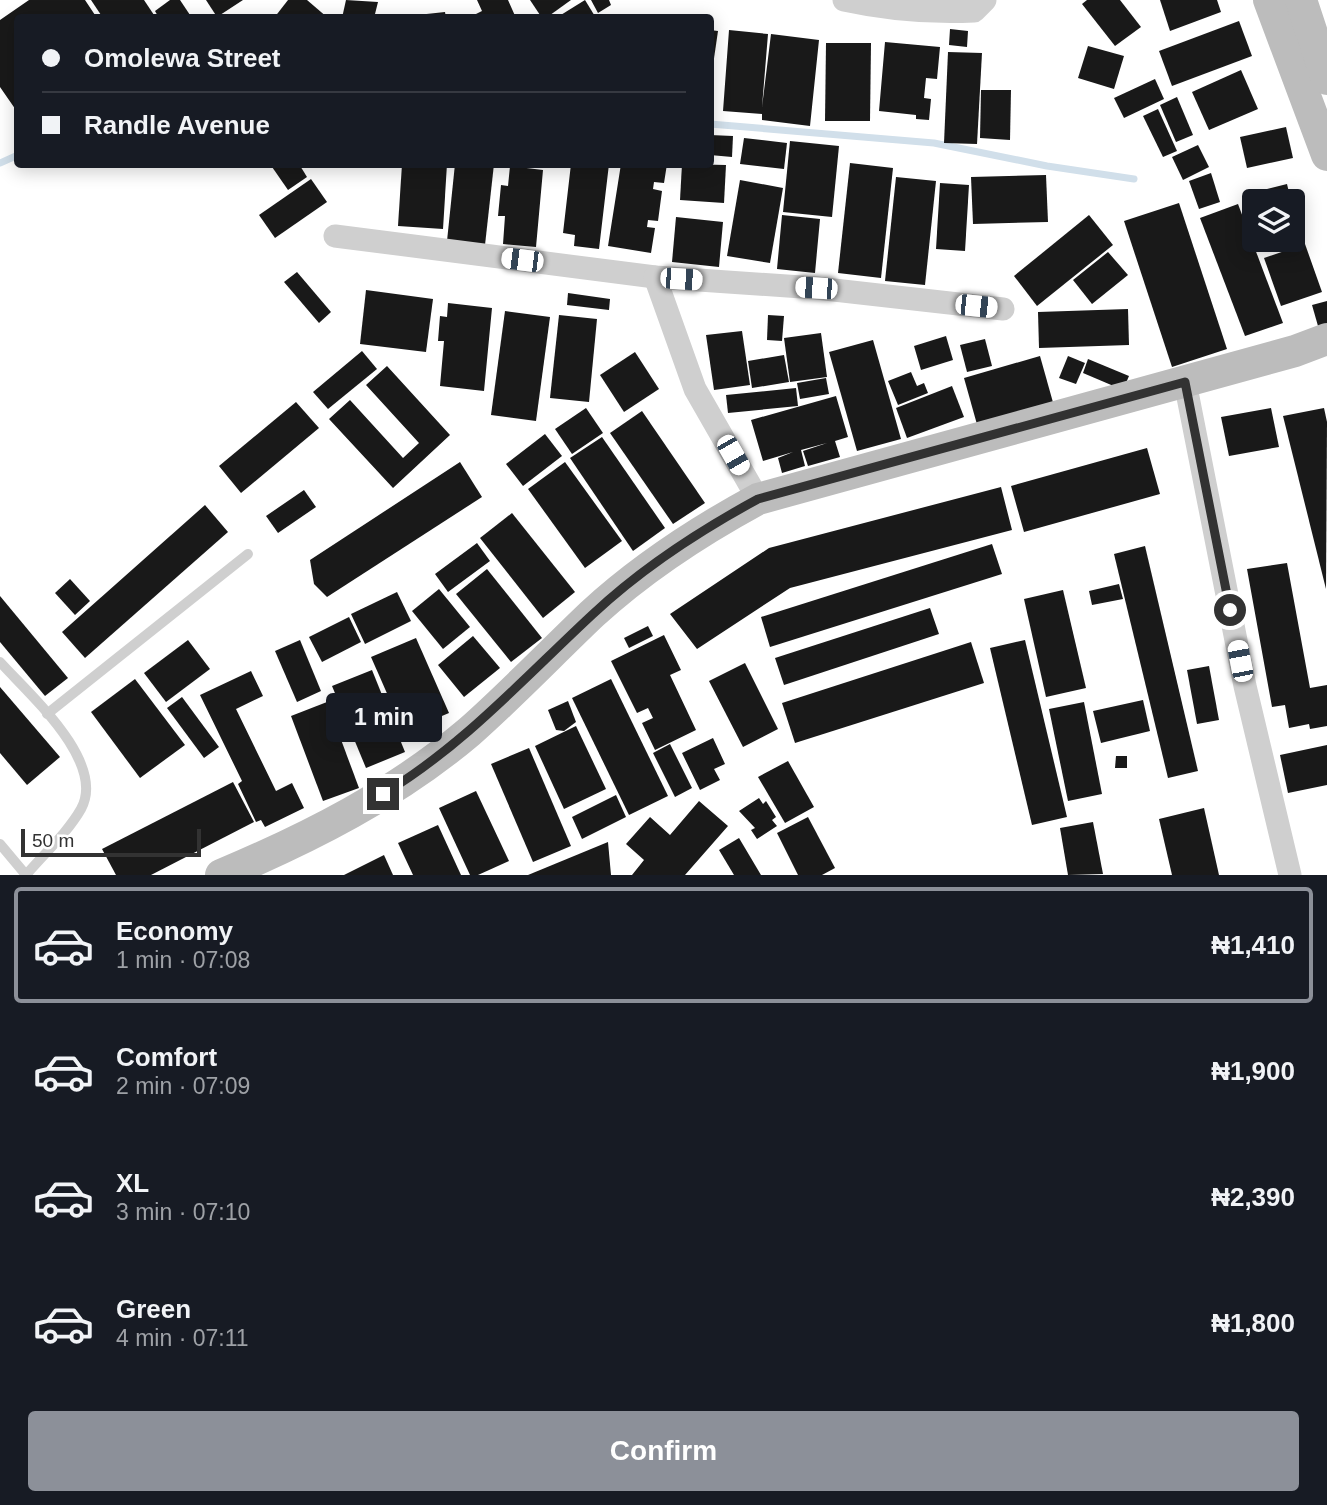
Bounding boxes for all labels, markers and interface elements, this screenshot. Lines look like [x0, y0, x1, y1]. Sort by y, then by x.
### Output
text: Omolewa Street [84, 43, 281, 73]
text: Randle Avenue [84, 110, 270, 140]
map controls [1242, 189, 1305, 252]
button: layers [1242, 189, 1305, 252]
car [500, 247, 545, 273]
car [660, 267, 703, 291]
car [795, 276, 838, 300]
car [955, 293, 998, 319]
car [714, 432, 753, 478]
route start [1214, 594, 1246, 626]
car [1226, 638, 1255, 684]
callout: 1 min [325, 692, 441, 742]
text: 1 min [354, 704, 414, 730]
route end [367, 778, 399, 810]
scale bar [21, 826, 201, 858]
text: 50 m [32, 830, 74, 851]
icon: car [32, 914, 95, 977]
text: Economy [116, 916, 233, 946]
text: ₦1,410 [1211, 930, 1295, 960]
text: 1 min · 07:08 [116, 947, 250, 973]
icon: car [32, 1040, 95, 1103]
text: Comfort [116, 1042, 217, 1072]
text: ₦1,900 [1211, 1056, 1295, 1086]
text: 2 min · 07:09 [116, 1073, 250, 1099]
icon: car [32, 1166, 95, 1229]
text: XL [116, 1168, 149, 1198]
text: ₦2,390 [1211, 1182, 1295, 1212]
text: 3 min · 07:10 [116, 1199, 250, 1225]
icon: car [32, 1292, 95, 1355]
text: Green [116, 1294, 191, 1324]
text: ₦1,800 [1211, 1308, 1295, 1338]
text: 4 min · 07:11 [116, 1325, 249, 1351]
button: Confirm [28, 1411, 1299, 1491]

